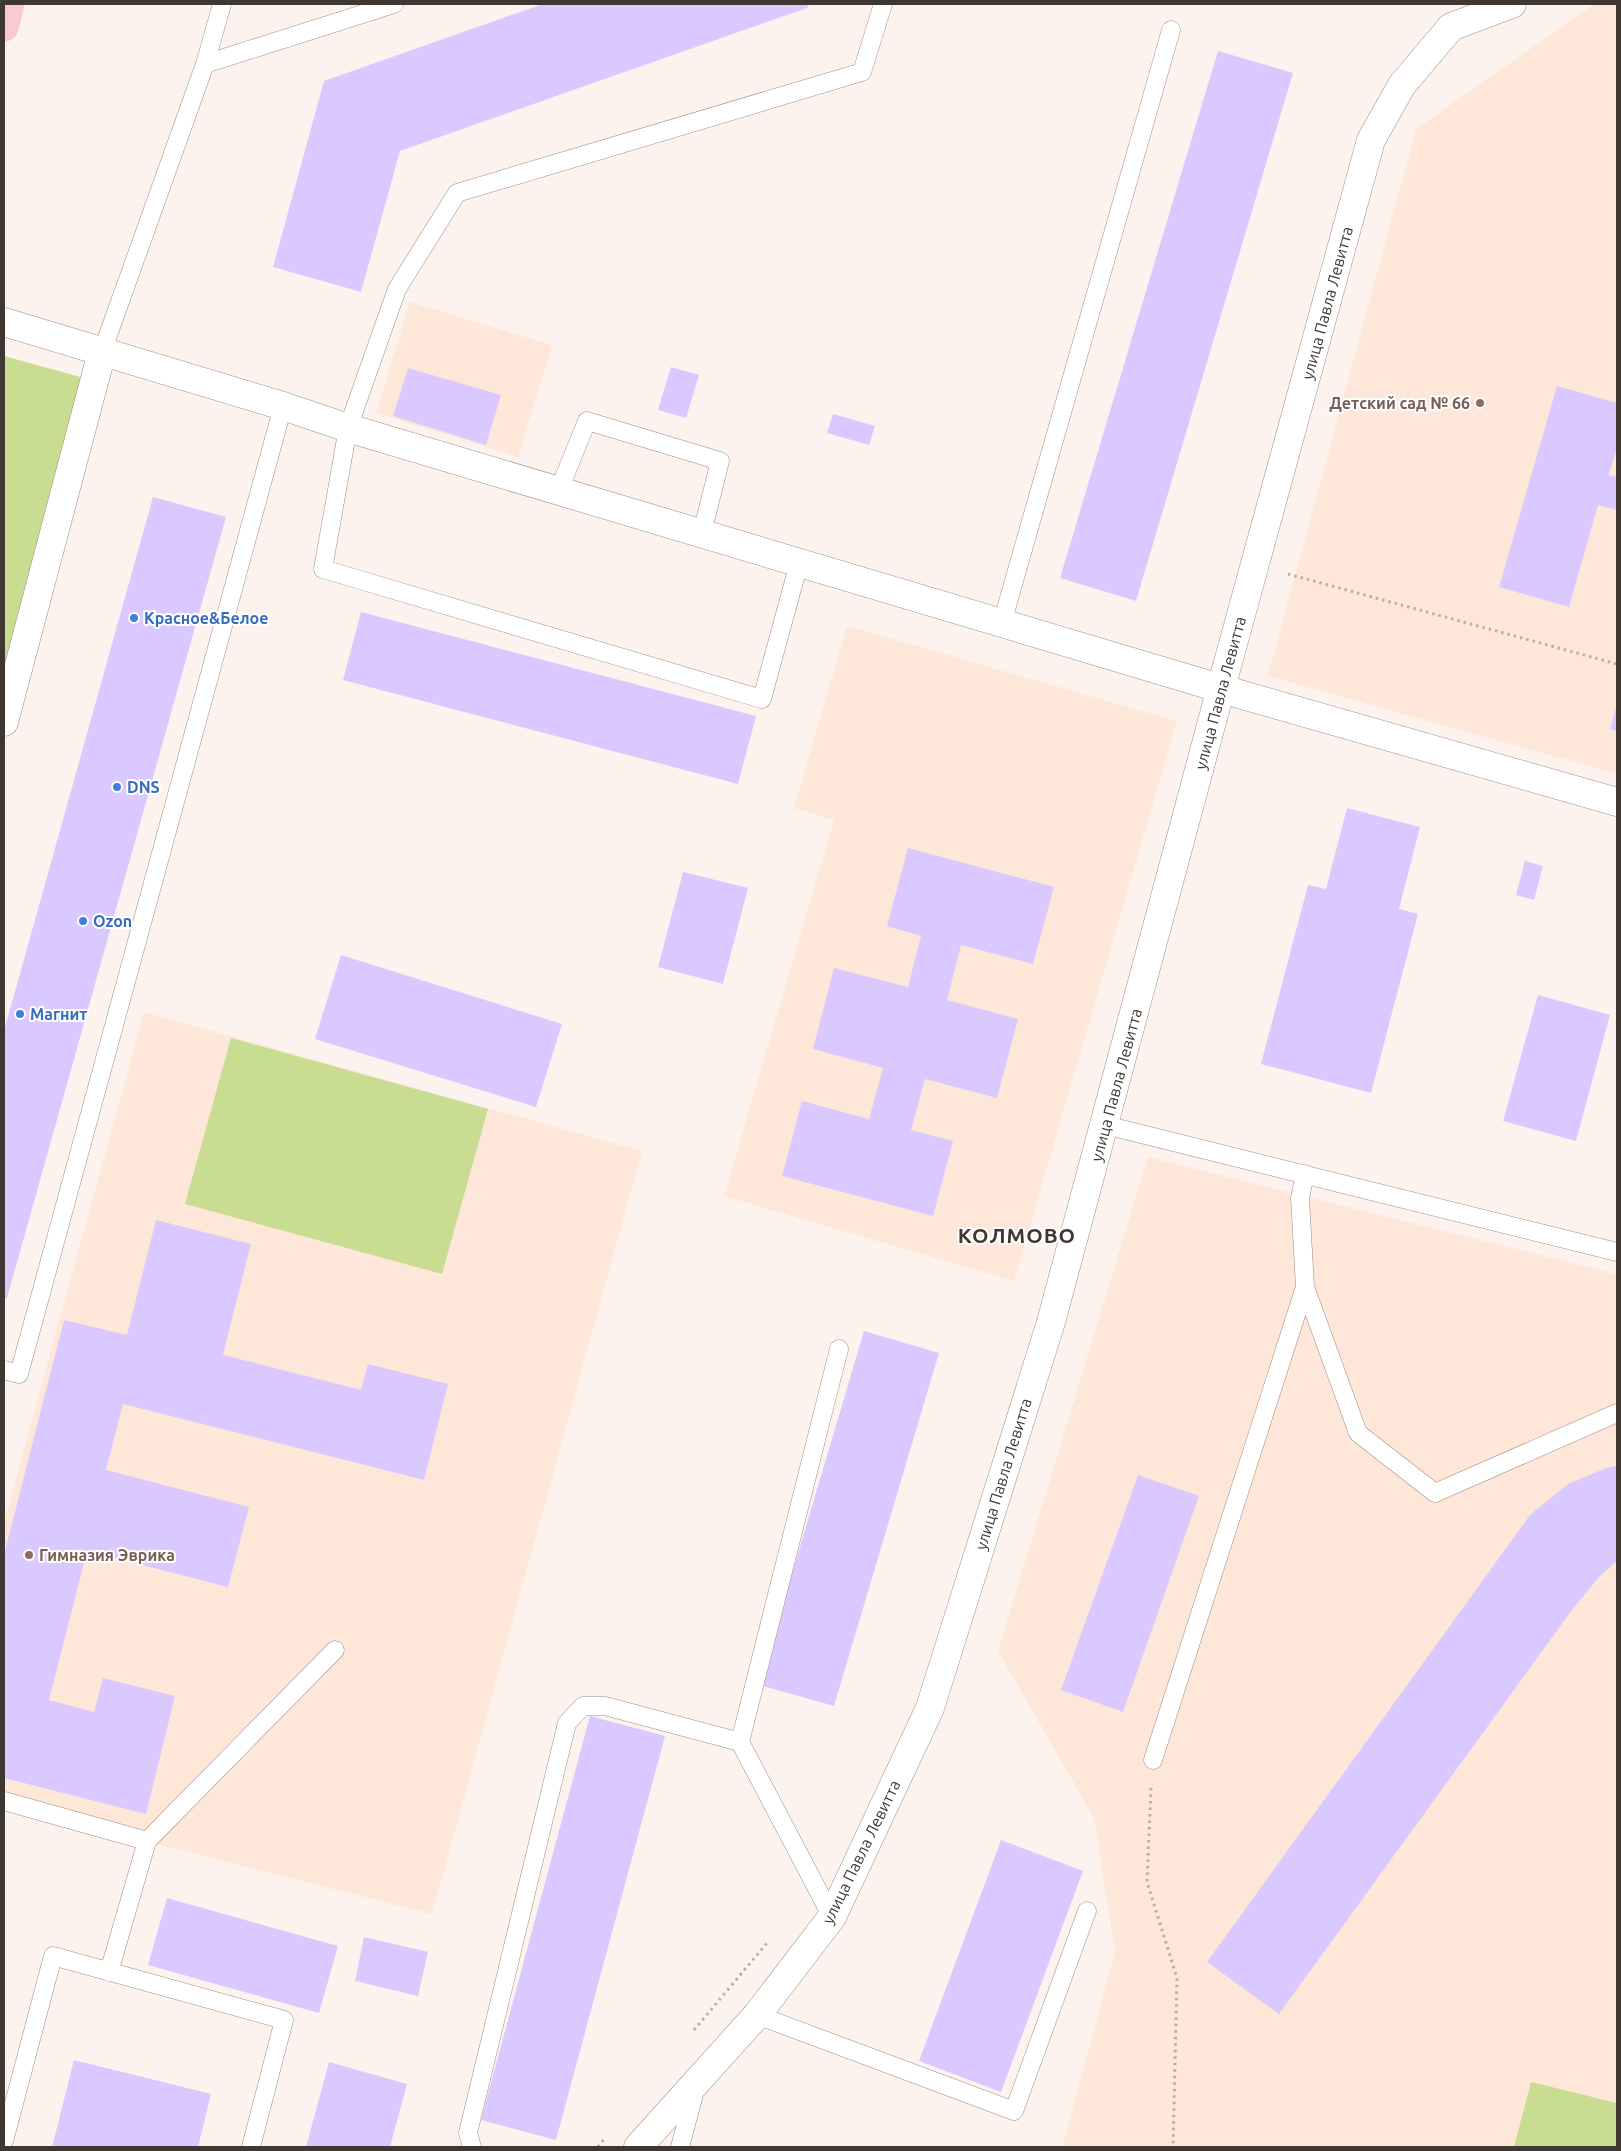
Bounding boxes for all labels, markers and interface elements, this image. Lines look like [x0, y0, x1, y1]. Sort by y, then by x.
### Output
street label: улица Павла Левитта [1298, 224, 1356, 382]
place label: Детский сад № 66 [1329, 394, 1470, 412]
marker: Детский сад № 66 [1474, 397, 1486, 409]
place label: Красное&Белое [144, 609, 268, 627]
marker: Красное&Белое [128, 612, 140, 624]
street label: улица Павла Левитта [1191, 614, 1249, 772]
place label: DNS [127, 778, 160, 796]
marker: DNS [111, 781, 123, 793]
place label: Ozon [93, 912, 132, 930]
marker: Ozon [77, 915, 89, 927]
place label: Магнит [30, 1005, 87, 1023]
street label: улица Павла Левитта [1087, 1006, 1145, 1164]
marker: Магнит [14, 1008, 26, 1020]
district label: КОЛМОВО [958, 1223, 1076, 1247]
street label: улица Павла Левитта [971, 1396, 1035, 1552]
place label: Гимназия Эврика [39, 1546, 175, 1564]
marker: Гимназия Эврика [23, 1549, 35, 1561]
street label: улица Павла Левитта [818, 1777, 904, 1927]

